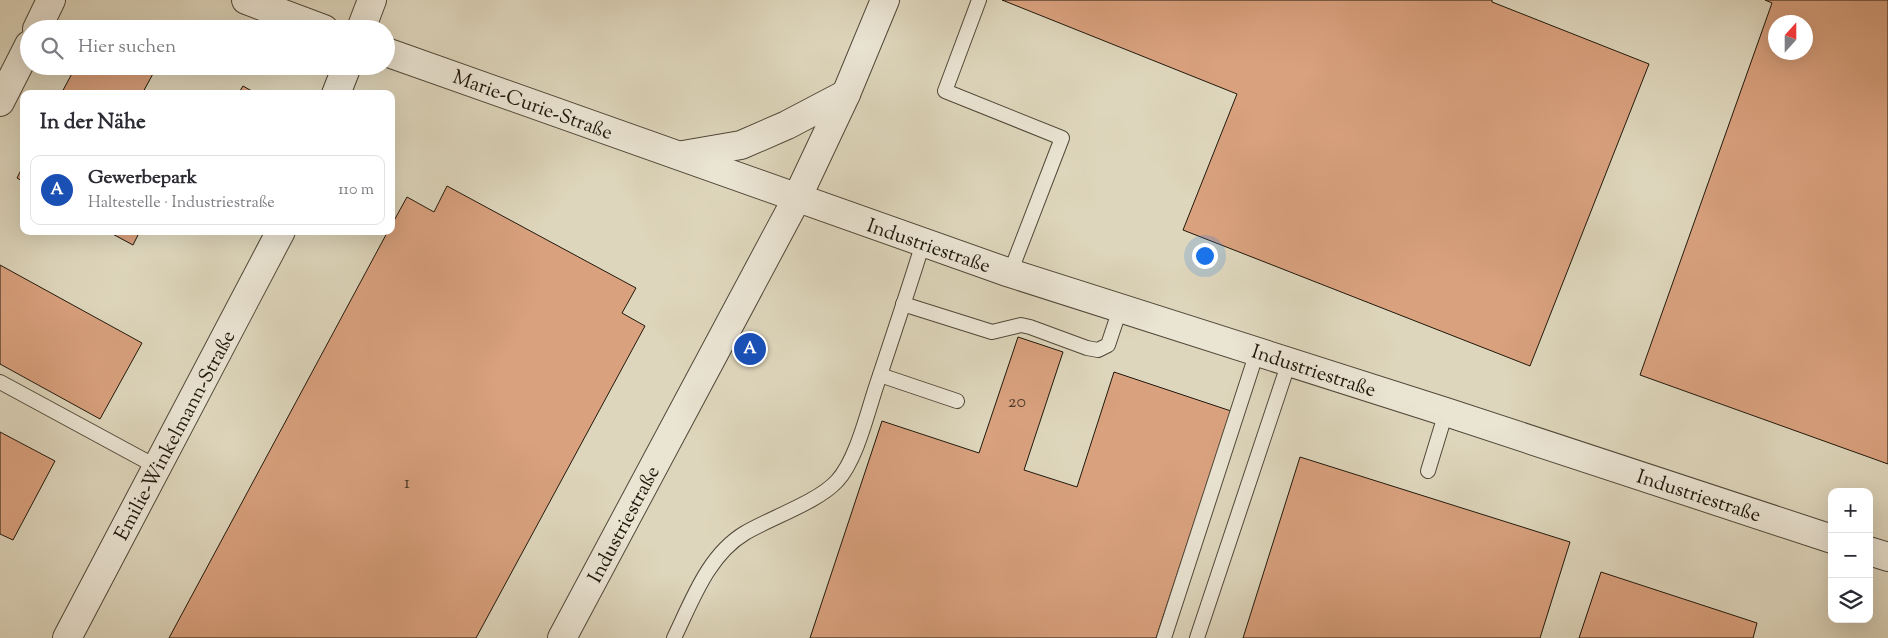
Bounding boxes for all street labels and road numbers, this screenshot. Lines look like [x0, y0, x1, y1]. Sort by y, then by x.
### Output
street label: Marie-Curie-Straße [448, 64, 616, 149]
street label: Industriestraße [862, 213, 994, 282]
street label: Emilie-Winkelmann-Straße [108, 326, 244, 546]
street label: Industriestraße [1247, 339, 1379, 406]
street label: Industriestraße [582, 461, 668, 589]
street label: Industriestraße [1632, 464, 1764, 531]

